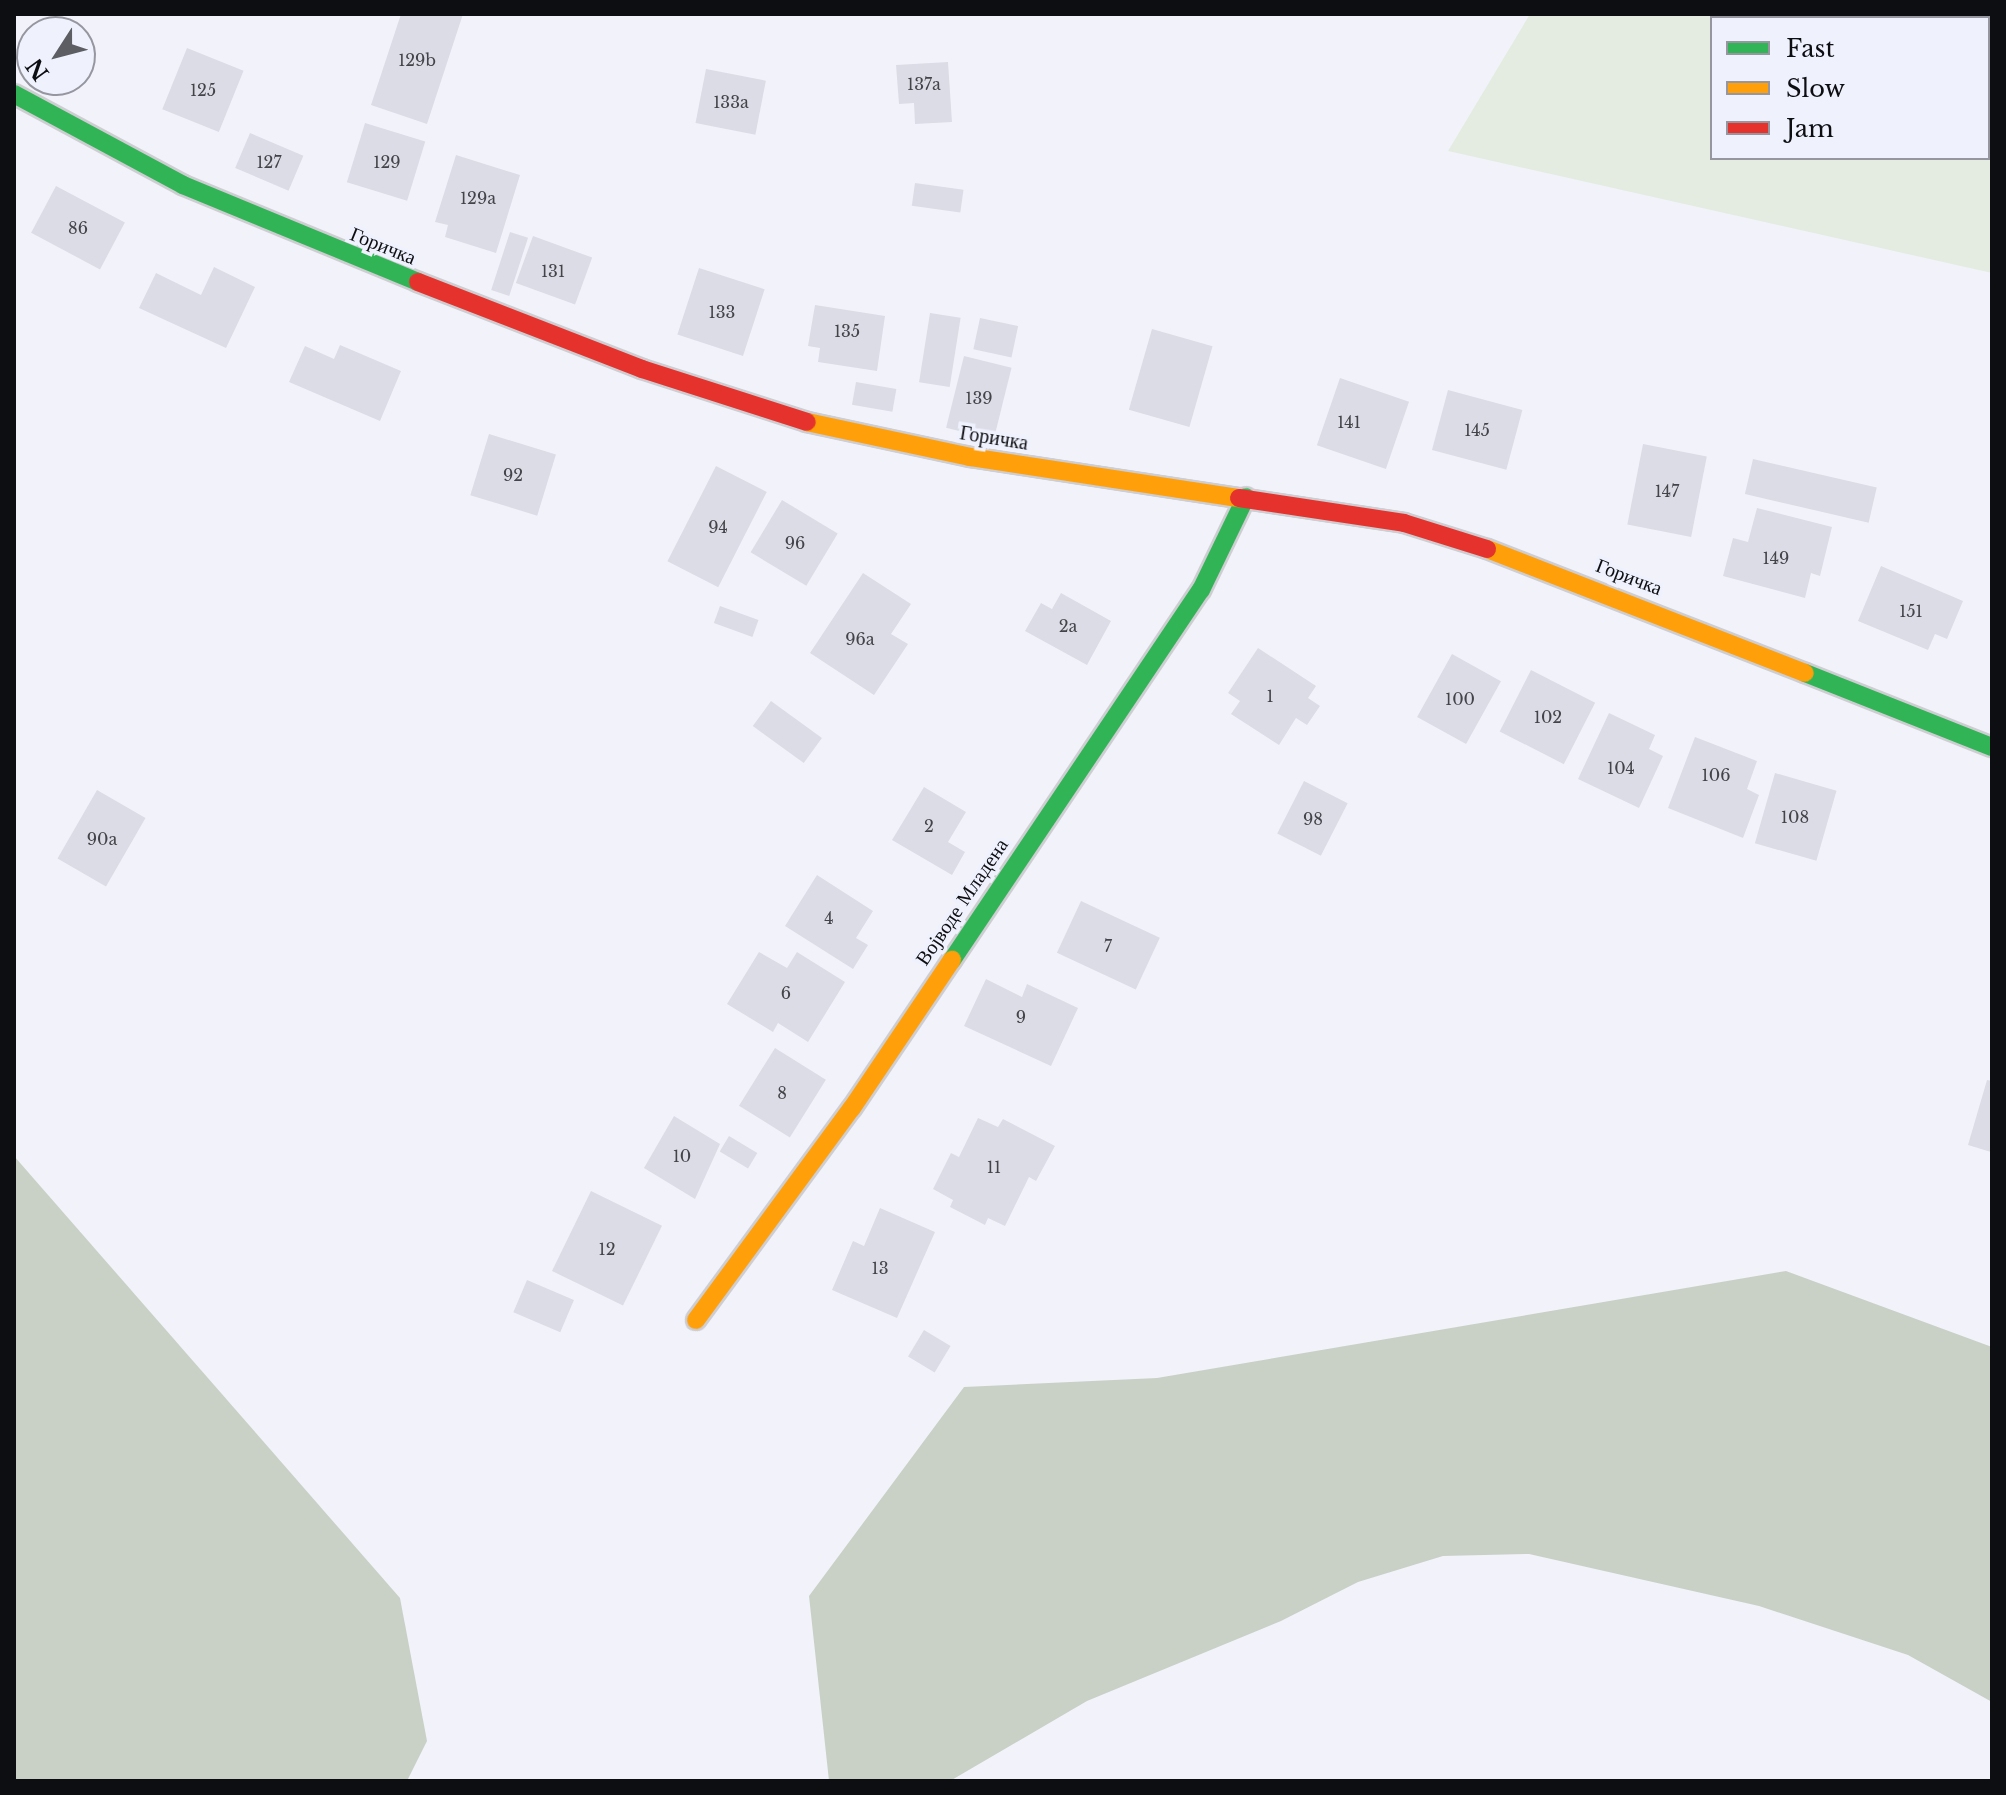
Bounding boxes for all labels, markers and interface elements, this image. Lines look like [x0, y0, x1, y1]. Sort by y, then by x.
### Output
north arrow [16, 16, 96, 96]
legend [1710, 16, 1990, 160]
text: Fast [1786, 34, 1834, 63]
house number: 129b [398, 50, 436, 70]
text: N [21, 53, 55, 86]
house number: 137a [907, 74, 941, 94]
text: Slow [1786, 74, 1845, 103]
house number: 125 [190, 80, 216, 100]
house number: 133a [713, 92, 749, 112]
text: Jam [1786, 114, 1834, 143]
house number: 127 [256, 152, 282, 172]
house number: 129 [373, 152, 401, 172]
house number: 129a [460, 188, 496, 208]
house number: 86 [68, 218, 88, 238]
street label: Горичка [347, 222, 419, 270]
house number: 131 [541, 261, 565, 281]
house number: 133 [709, 302, 735, 322]
house number: 135 [834, 321, 860, 341]
house number: 139 [965, 388, 993, 408]
house number: 141 [1337, 412, 1361, 432]
house number: 145 [1464, 420, 1490, 440]
street label: Горичка [958, 421, 1030, 455]
house number: 92 [503, 465, 523, 485]
house number: 147 [1655, 481, 1679, 501]
house number: 94 [708, 517, 728, 537]
house number: 96 [785, 533, 805, 553]
house number: 149 [1763, 548, 1789, 568]
street label: Горичка [1593, 553, 1665, 601]
house number: 151 [1899, 601, 1923, 621]
house number: 2a [1059, 616, 1077, 636]
house number: 96a [845, 629, 875, 649]
house number: 1 [1266, 686, 1274, 706]
house number: 100 [1445, 689, 1475, 709]
house number: 102 [1534, 707, 1562, 727]
house number: 104 [1607, 758, 1635, 778]
house number: 106 [1702, 765, 1730, 785]
house number: 108 [1781, 807, 1809, 827]
house number: 98 [1303, 809, 1323, 829]
house number: 2 [924, 816, 934, 836]
house number: 90a [87, 829, 117, 849]
street label: Војводе Младена [911, 834, 1013, 970]
house number: 4 [824, 908, 834, 928]
house number: 7 [1104, 936, 1112, 956]
house number: 6 [781, 983, 791, 1003]
house number: 9 [1016, 1007, 1026, 1027]
house number: 8 [777, 1083, 787, 1103]
house number: 10 [673, 1146, 691, 1166]
house number: 11 [987, 1157, 1001, 1177]
house number: 12 [599, 1239, 615, 1259]
house number: 13 [872, 1258, 888, 1278]

